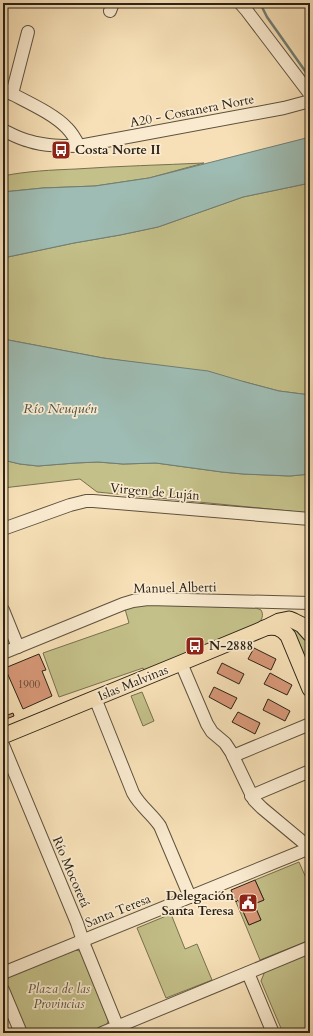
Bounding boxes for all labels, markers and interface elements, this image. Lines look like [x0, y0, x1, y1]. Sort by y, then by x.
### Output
street label: A20 - Costanera Norte [128, 90, 256, 132]
bus stop icon: Costa Norte II [50, 139, 72, 161]
place label: Costa Norte II [75, 141, 161, 159]
water label: Río Neuquén [23, 399, 97, 418]
street label: Virgen de Luján [109, 479, 201, 505]
street label: Manuel Alberti [133, 578, 217, 598]
bus stop icon: N-2888 [184, 635, 206, 657]
place label: N-2888 [209, 637, 253, 655]
street label: Islas Malvinas [95, 661, 171, 705]
house number: 1900 [18, 677, 41, 692]
street label: Río Mocoretá [48, 834, 94, 911]
place label: Delegación Santa Teresa [162, 887, 235, 920]
street label: Santa Teresa [83, 890, 154, 932]
public building icon: Delegación Santa Teresa [237, 892, 259, 914]
park label: Plaza de las Provincias [28, 980, 91, 1013]

